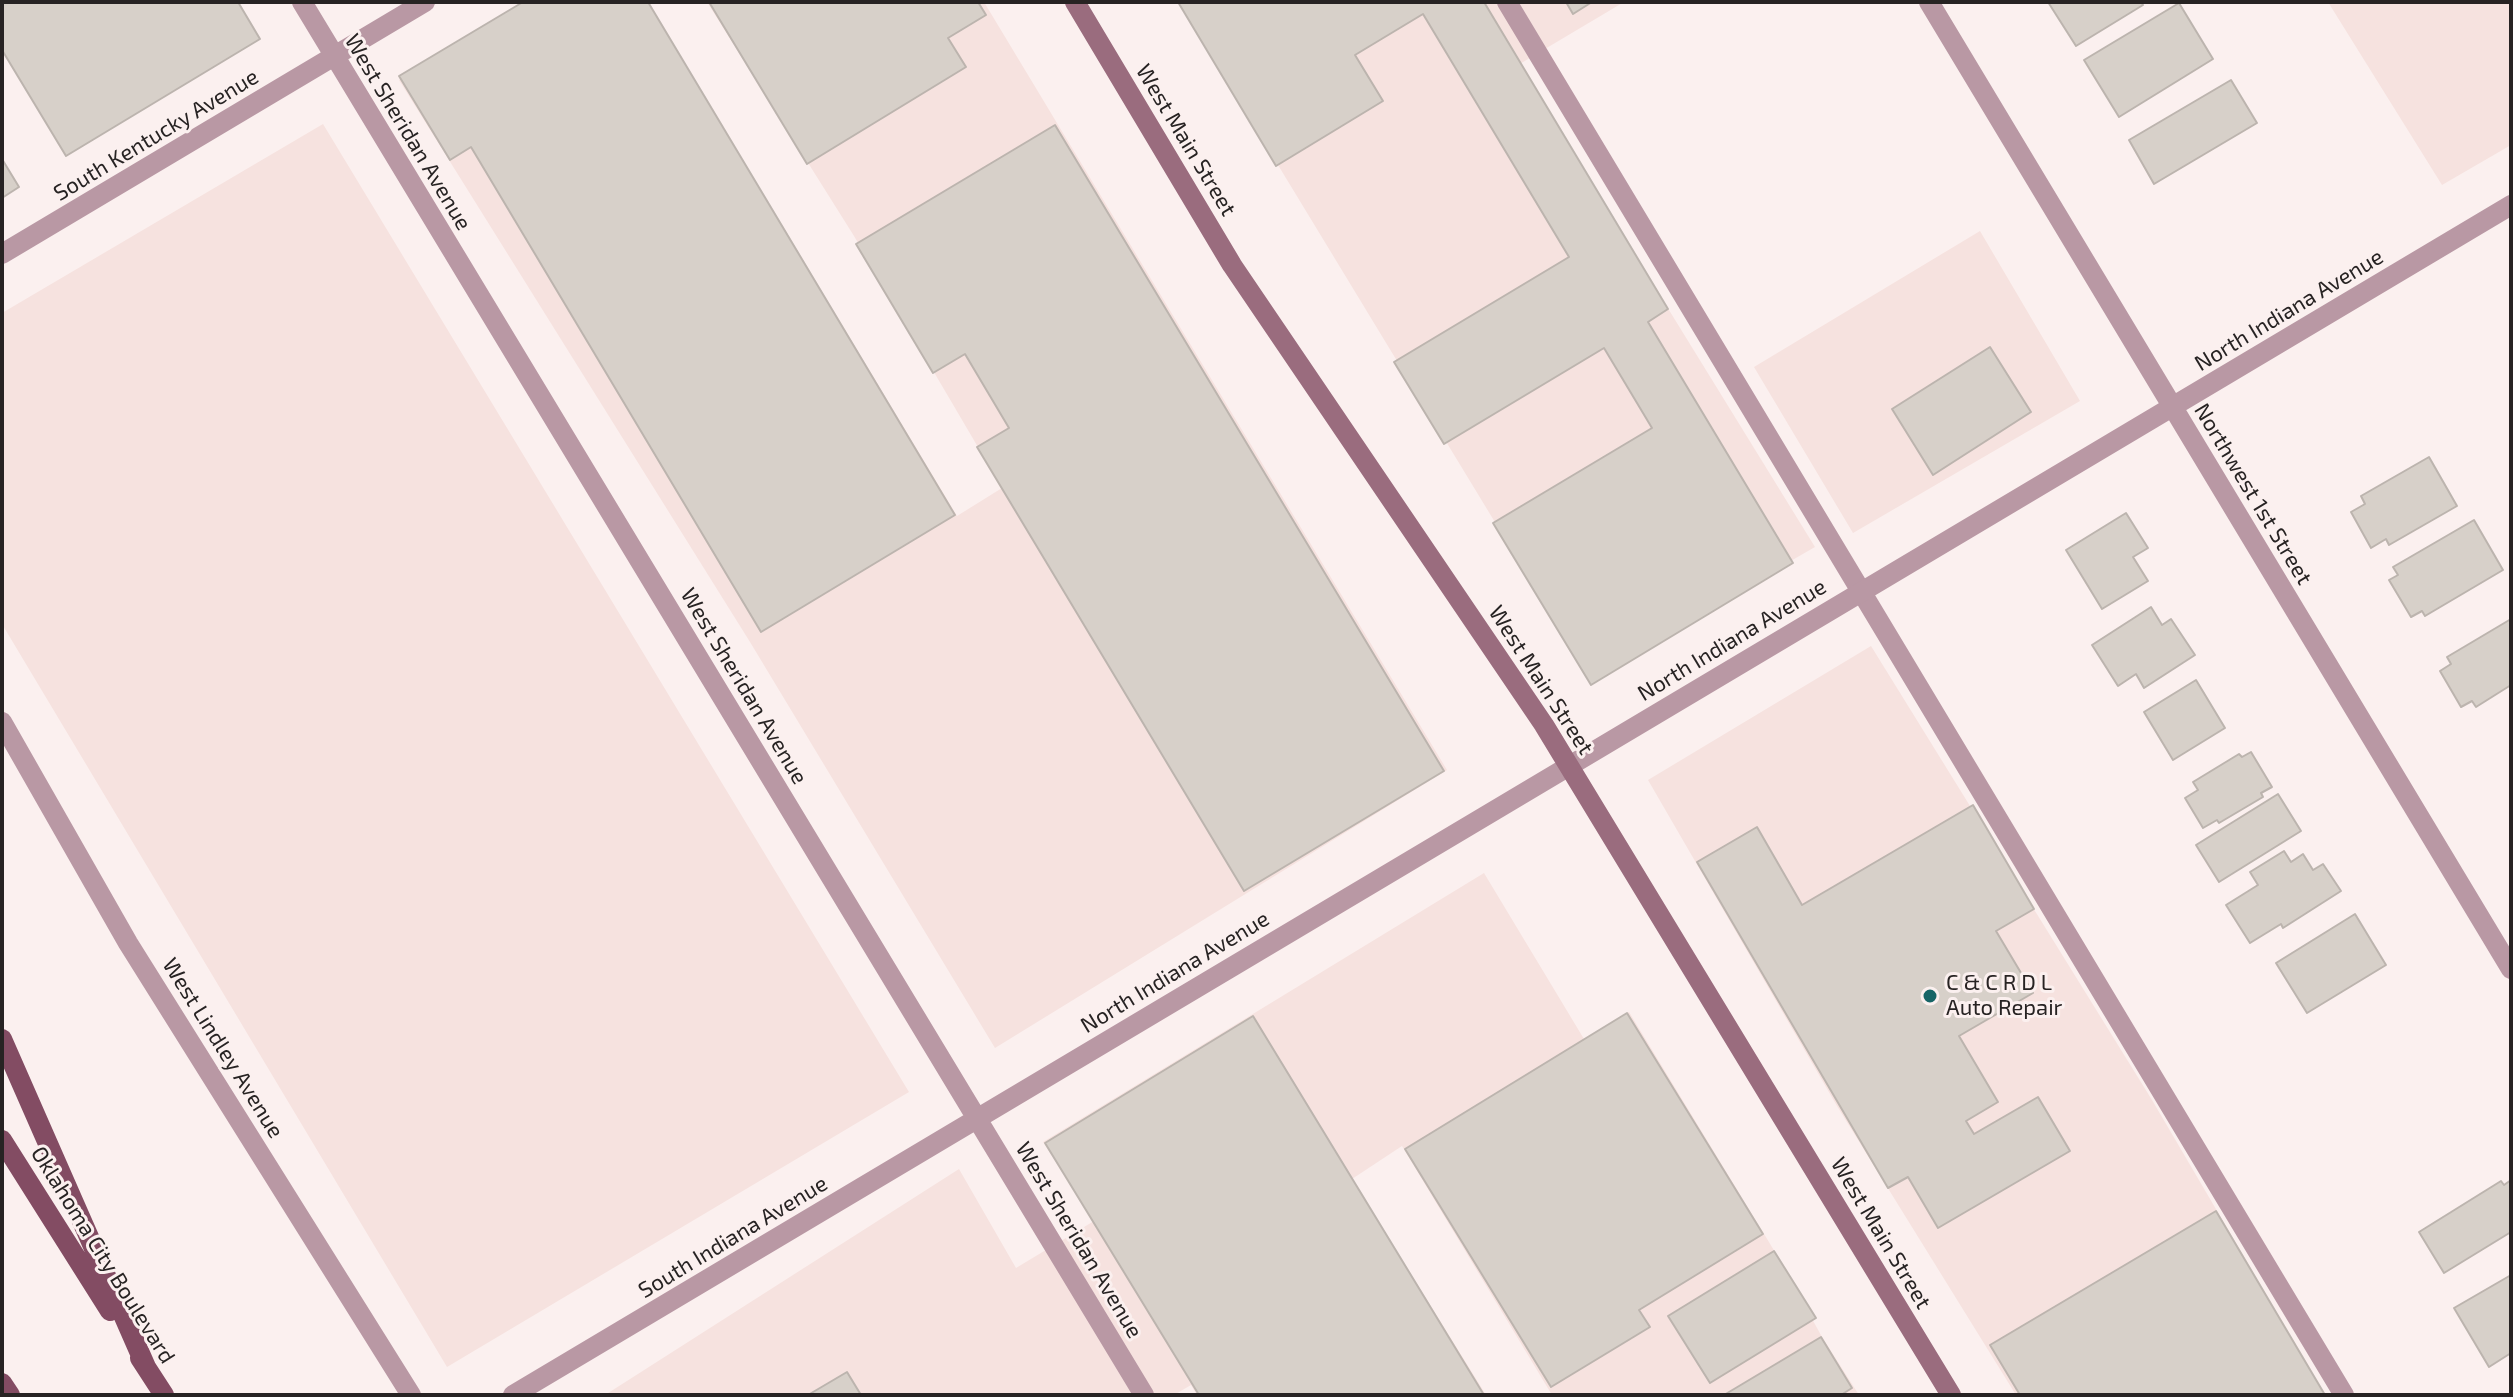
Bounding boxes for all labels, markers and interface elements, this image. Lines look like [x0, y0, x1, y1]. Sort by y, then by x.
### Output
street label: West Sheridan Avenue [339, 29, 477, 235]
street label: West Main Street [1130, 59, 1242, 221]
street label: South Kentucky Avenue [49, 63, 263, 207]
street label: North Indiana Avenue [2190, 243, 2388, 377]
street label: Northwest 1st Street [2188, 399, 2318, 589]
street label: North Indiana Avenue [1633, 573, 1831, 707]
street label: West Sheridan Avenue [675, 583, 813, 789]
street label: West Main Street [1483, 601, 1599, 759]
street label: North Indiana Avenue [1076, 905, 1274, 1039]
street label: West Lindley Avenue [157, 953, 289, 1143]
place label: C & C R D L Auto Repair [1946, 970, 2062, 1022]
marker: C & C R D L Auto Repair [1921, 987, 1939, 1005]
street label: West Sheridan Avenue [1010, 1137, 1148, 1343]
street label: Oklahoma City Boulevard [25, 1142, 181, 1368]
street label: West Main Street [1825, 1152, 1937, 1314]
street label: South Indiana Avenue [634, 1170, 832, 1304]

